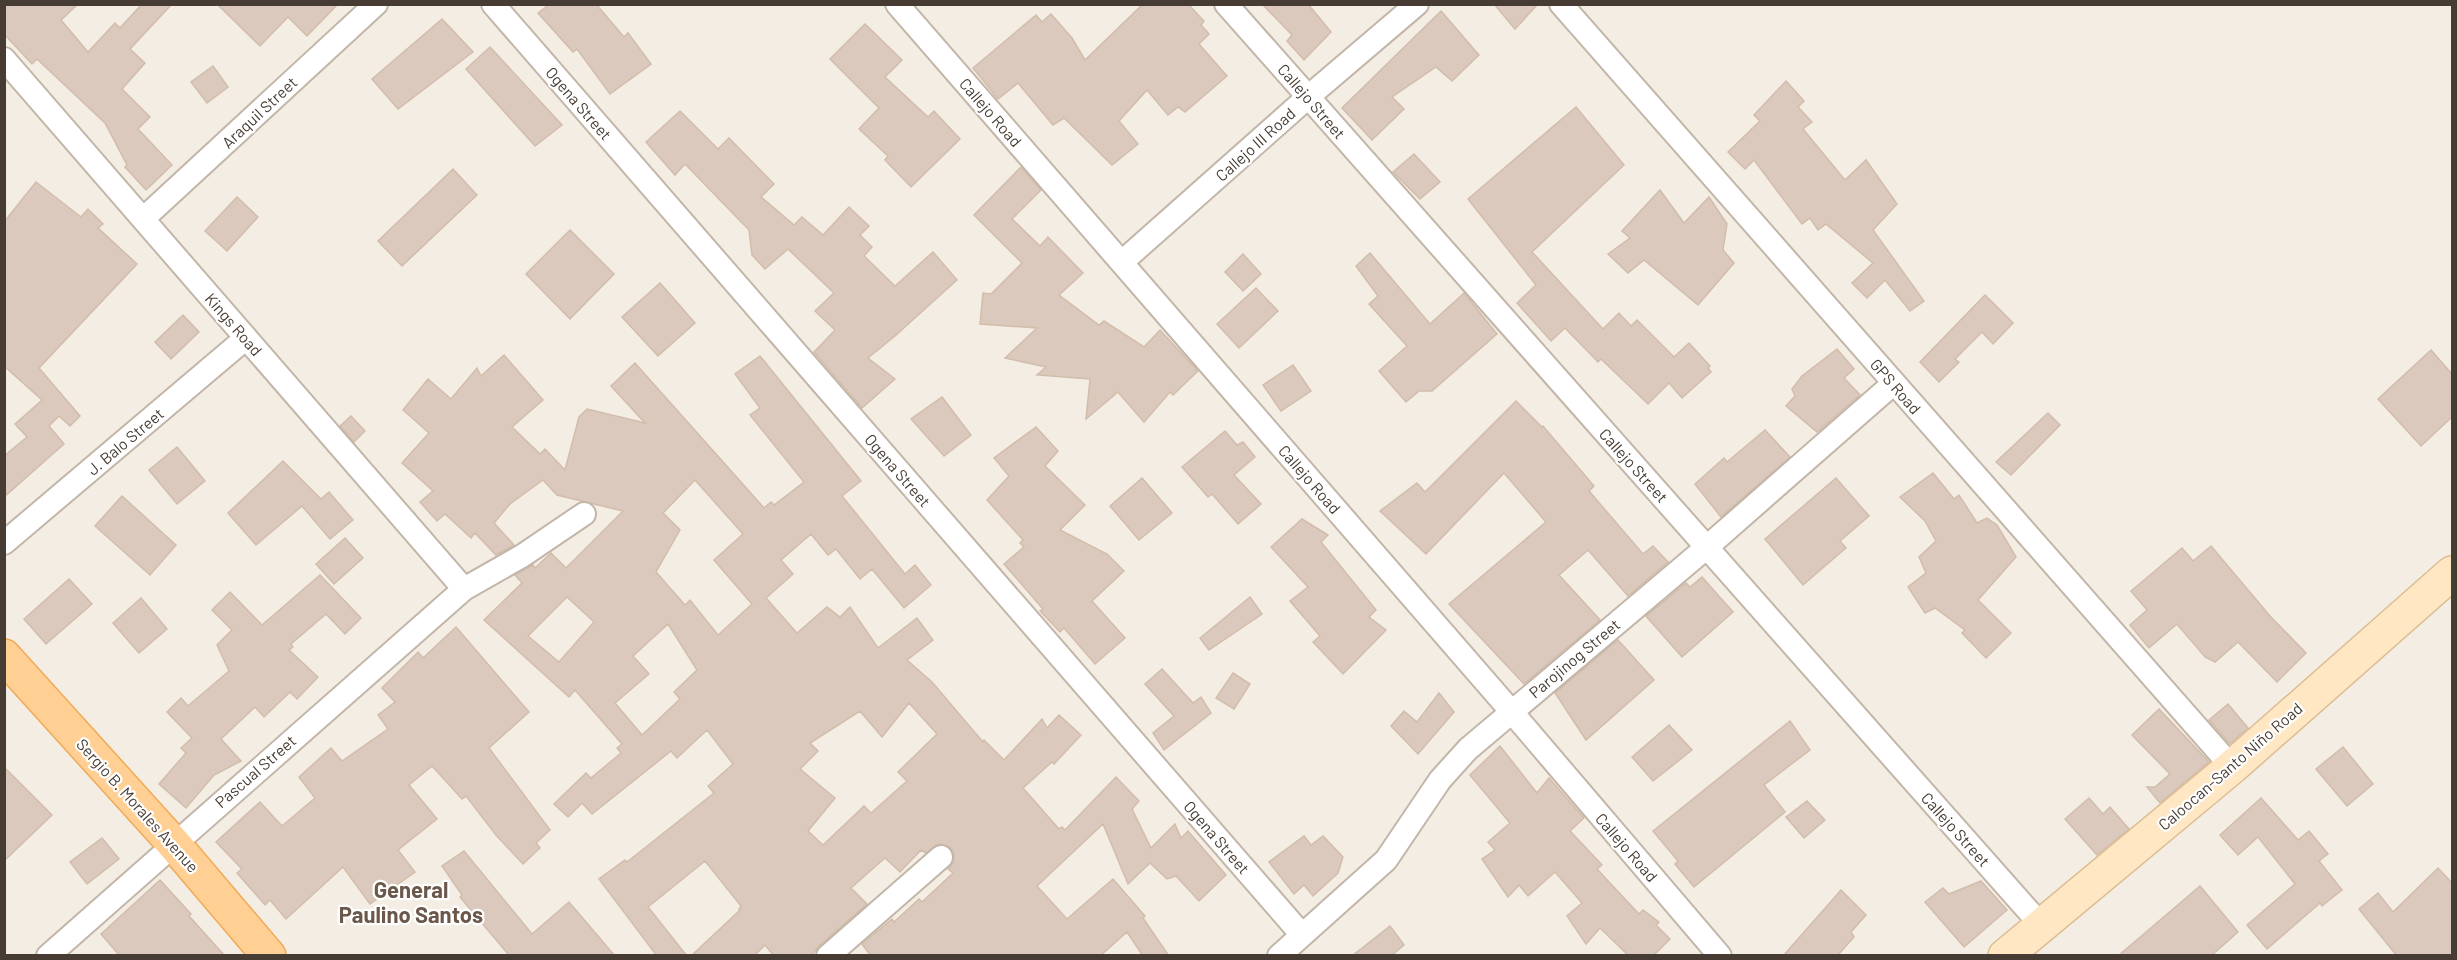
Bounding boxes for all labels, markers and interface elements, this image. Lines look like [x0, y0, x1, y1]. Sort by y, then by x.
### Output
street label: Callejo Street [1274, 60, 1350, 142]
street label: Ogena Street [542, 63, 616, 143]
street label: Araquil Street [218, 72, 300, 152]
street label: Callejo Road [956, 74, 1026, 150]
street label: Callejo III Road [1211, 103, 1299, 185]
street label: Kings Road [202, 289, 266, 359]
street label: GPS Road [1867, 354, 1925, 418]
street label: J. Balo Street [83, 403, 167, 479]
street label: Callejo Street [1596, 424, 1672, 506]
street label: Ogena Street [861, 430, 935, 510]
street label: Callejo Road [1275, 441, 1345, 517]
street label: Parojinog Street [1525, 614, 1623, 702]
street label: Caloocan-Santo Niño Road [2154, 698, 2306, 834]
street label: Pascual Street [211, 731, 299, 811]
street label: Sergio B. Morales Avenue [73, 734, 203, 876]
street label: Callejo Street [1918, 788, 1994, 870]
street label: Ogena Street [1180, 797, 1254, 877]
street label: Callejo Road [1592, 809, 1662, 885]
district label: General Paulino Santos [339, 876, 483, 927]

